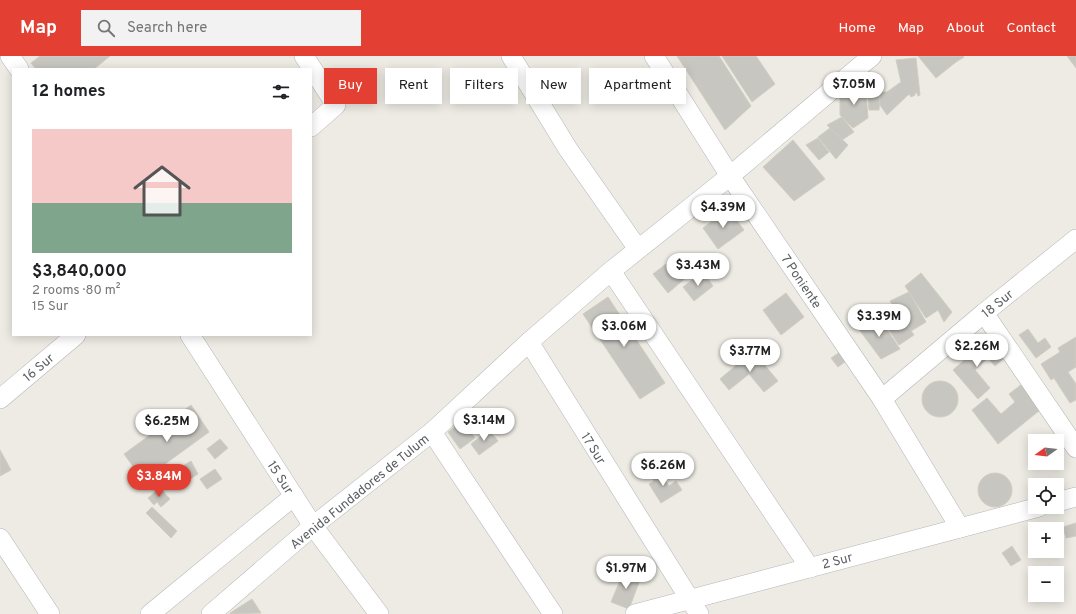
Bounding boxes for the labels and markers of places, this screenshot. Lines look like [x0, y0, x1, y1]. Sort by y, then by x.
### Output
pin: $7.05M [821, 72, 887, 106]
pin: $4.39M [690, 195, 756, 229]
pin: $3.43M [665, 253, 731, 287]
pin: $3.39M [846, 304, 912, 338]
pin: $3.06M [591, 314, 657, 348]
pin: $2.26M [944, 334, 1010, 368]
pin: $3.77M [717, 339, 783, 373]
pin: $3.14M [451, 408, 517, 442]
pin: $6.25M [134, 409, 200, 443]
pin: $6.26M [630, 453, 696, 487]
pin: $3.84M [126, 464, 192, 498]
pin: $1.97M [593, 556, 659, 590]

